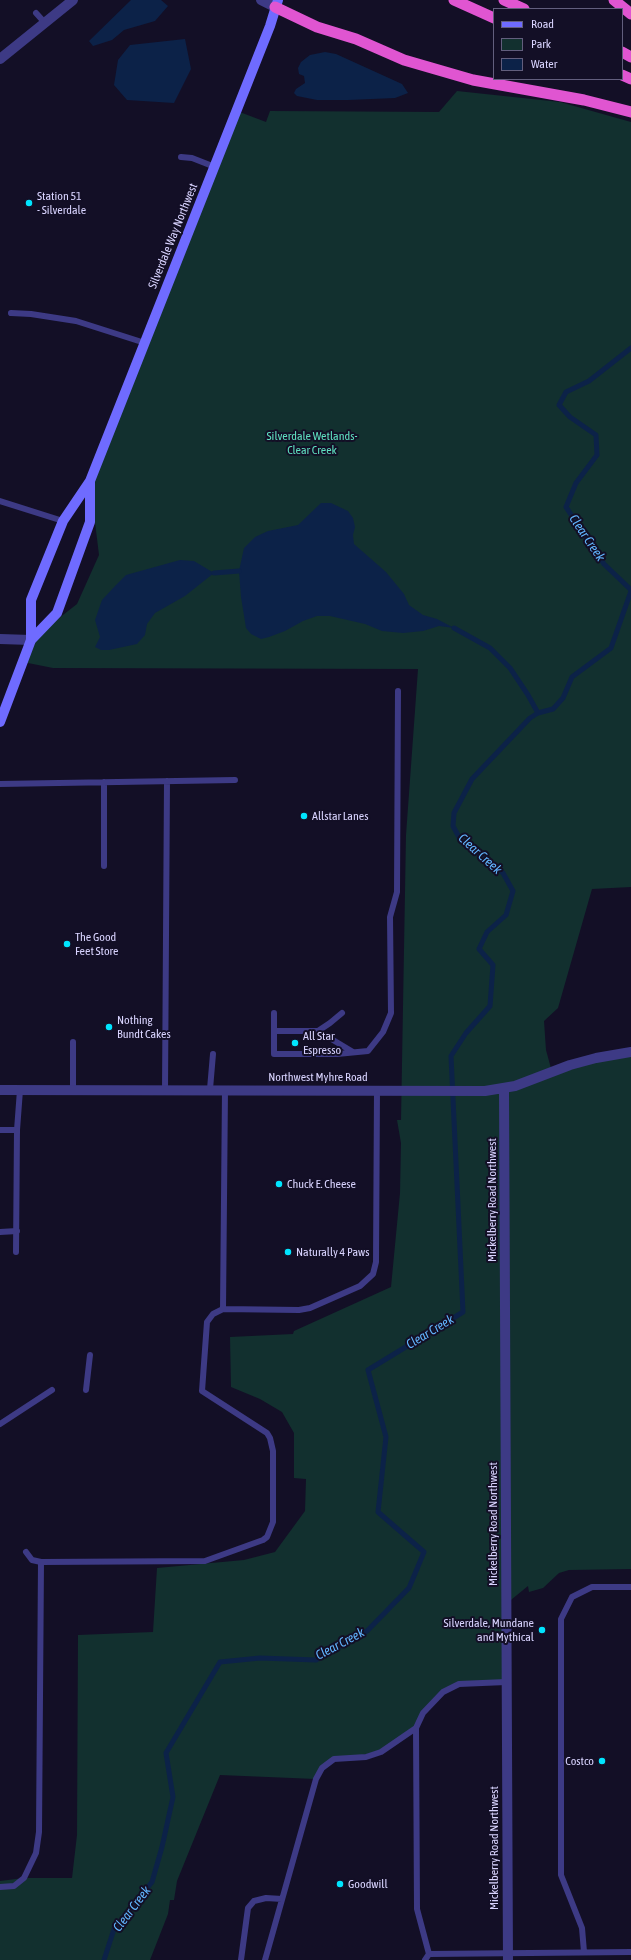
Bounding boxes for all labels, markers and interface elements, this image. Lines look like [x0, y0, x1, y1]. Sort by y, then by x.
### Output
legend [493, 8, 623, 80]
text: Road [531, 17, 554, 31]
text: Park [531, 37, 551, 51]
text: Water [531, 57, 557, 71]
street label: Silverdale Way Northwest [145, 181, 201, 291]
place label: Station 51 - Silverdale [37, 189, 86, 217]
marker: Station 51 - Silverdale [24, 198, 34, 208]
park label: Silverdale Wetlands- Clear Creek [267, 429, 357, 457]
water label: Clear Creek [566, 512, 608, 564]
place label: Allstar Lanes [312, 809, 368, 823]
marker: Allstar Lanes [299, 811, 309, 821]
water label: Clear Creek [455, 830, 505, 878]
place label: The Good Feet Store [75, 930, 119, 958]
marker: The Good Feet Store [62, 939, 72, 949]
place label: Nothing Bundt Cakes [117, 1013, 171, 1041]
marker: Nothing Bundt Cakes [104, 1022, 114, 1032]
place label: All Star Espresso [303, 1029, 341, 1057]
marker: All Star Espresso [290, 1038, 300, 1048]
street label: Northwest Myhre Road [268, 1070, 368, 1084]
street label: Mickelberry Road Northwest [485, 1138, 499, 1262]
place label: Chuck E. Cheese [287, 1177, 356, 1191]
marker: Chuck E. Cheese [274, 1179, 284, 1189]
place label: Naturally 4 Paws [296, 1245, 370, 1259]
marker: Naturally 4 Paws [283, 1247, 293, 1257]
water label: Clear Creek [403, 1312, 457, 1352]
street label: Mickelberry Road Northwest [486, 1462, 500, 1586]
place label: Silverdale, Mundane and Mythical [444, 1616, 534, 1644]
water label: Clear Creek [313, 1625, 367, 1663]
marker: Silverdale, Mundane and Mythical [537, 1625, 547, 1635]
place label: Costco [565, 1754, 594, 1768]
marker: Costco [597, 1756, 607, 1766]
street label: Mickelberry Road Northwest [487, 1786, 501, 1910]
place label: Goodwill [348, 1877, 388, 1891]
marker: Goodwill [335, 1879, 345, 1889]
water label: Clear Creek [110, 1883, 154, 1935]

